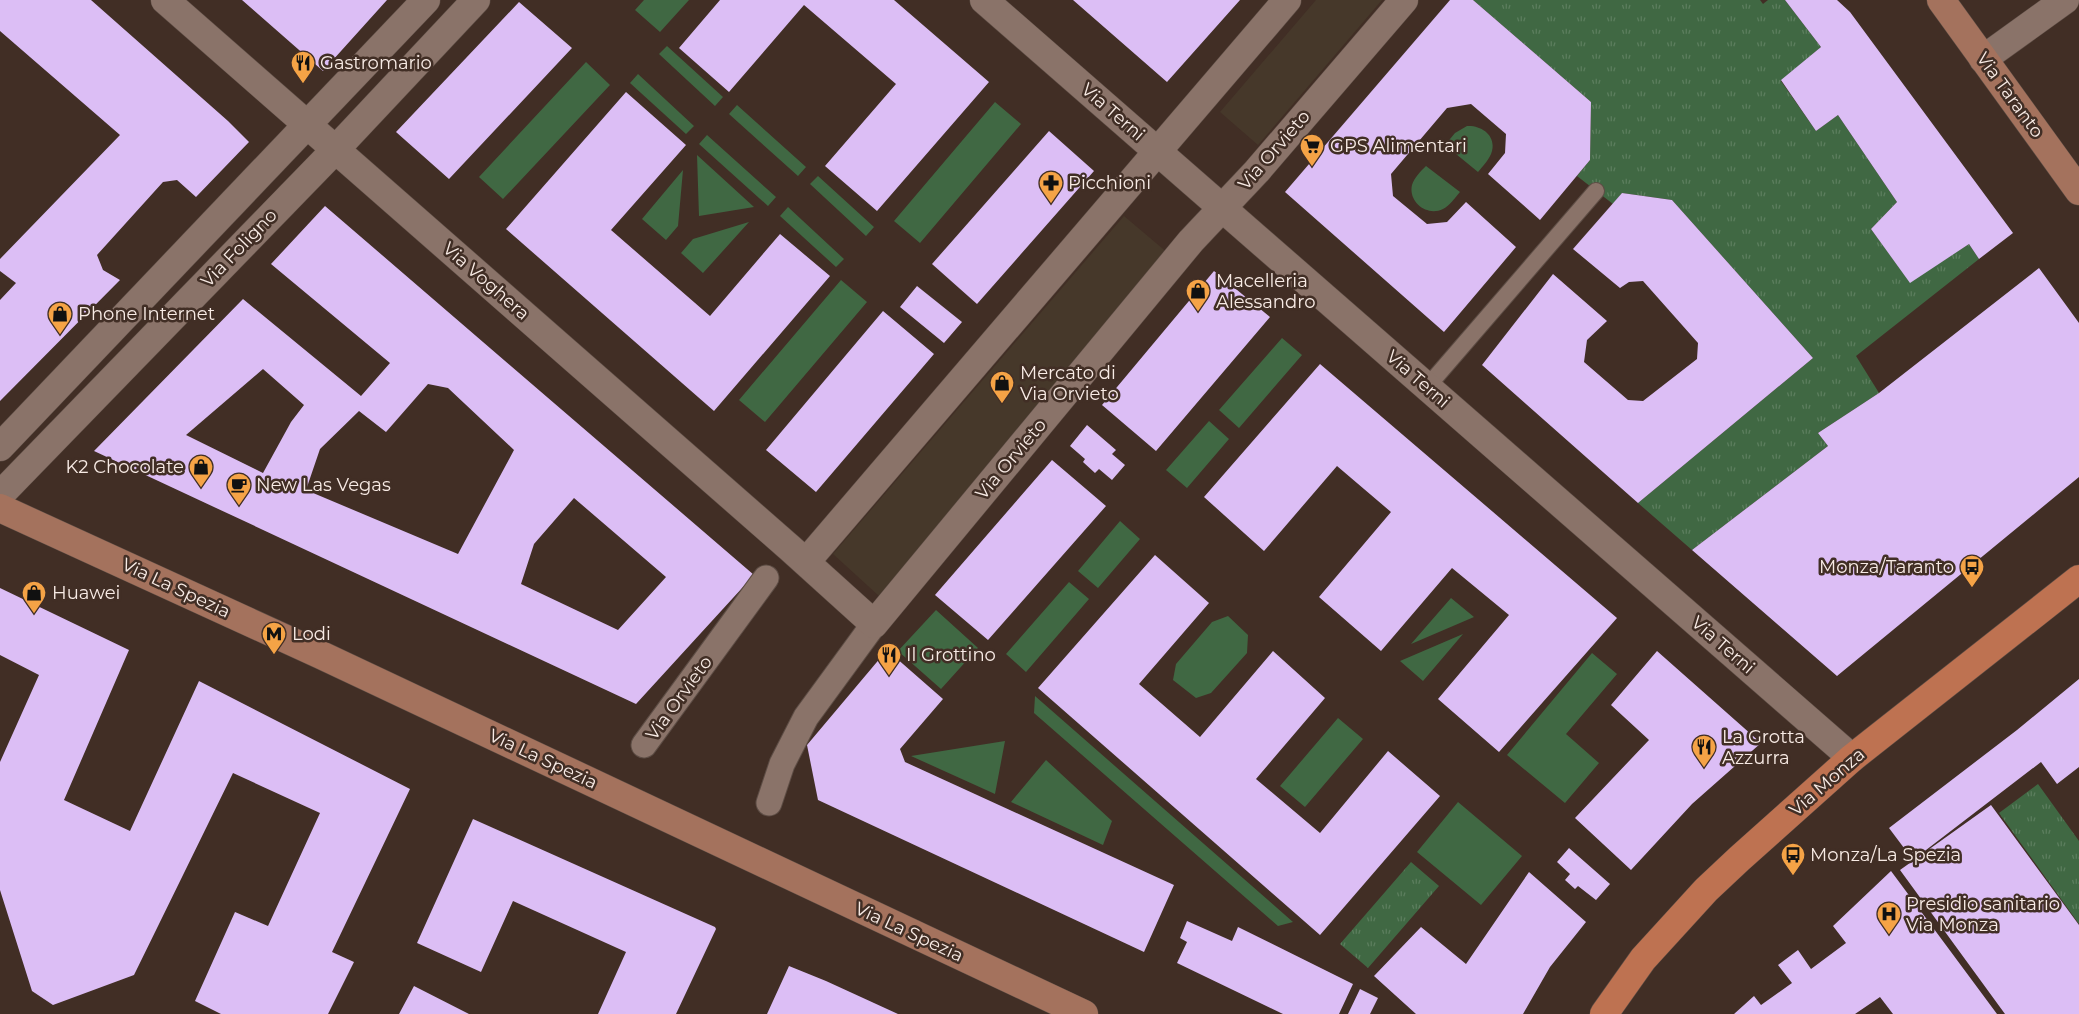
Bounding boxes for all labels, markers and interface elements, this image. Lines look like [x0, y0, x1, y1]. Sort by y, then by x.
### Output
street label: Via Taranto [1972, 48, 2048, 142]
restaurant icon: Gastromario [290, 50, 316, 84]
place label: Gastromario [320, 52, 432, 74]
street label: Via Terni [1077, 79, 1149, 145]
street label: Via Orvieto [1233, 106, 1315, 194]
supermarket icon: GPS Alimentari [1299, 133, 1325, 167]
place label: GPS Alimentari [1330, 135, 1467, 157]
pharmacy icon: Picchioni [1038, 170, 1064, 204]
place label: Picchioni [1068, 172, 1151, 194]
street label: Via Foligno [196, 204, 282, 292]
street label: Via Voghera [438, 237, 534, 325]
place label: Macelleria Alessandro [1216, 270, 1315, 313]
shop icon: Macelleria Alessandro [1185, 278, 1211, 312]
shop icon: Phone Internet [47, 301, 73, 335]
place label: Phone Internet [78, 303, 215, 325]
street label: Via Terni [1382, 346, 1454, 412]
place label: Mercato di Via Orvieto [1020, 362, 1119, 405]
shop icon: Mercato di Via Orvieto [989, 370, 1015, 404]
street label: Via Orvieto [971, 414, 1051, 504]
shop icon: K2 Chocolate [188, 454, 214, 488]
place label: K2 Chocolate [65, 456, 184, 478]
cafe icon: New Las Vegas [226, 472, 252, 506]
place label: New Las Vegas [256, 474, 391, 496]
street label: Via La Spezia [118, 553, 234, 623]
bus stop icon: Monza/Taranto [1959, 554, 1985, 588]
place label: Monza/Taranto [1819, 556, 1954, 578]
shop icon: Huawei [21, 580, 47, 614]
place label: Huawei [52, 582, 120, 604]
street label: Via Terni [1687, 612, 1759, 678]
metro station icon: Lodi [261, 621, 287, 655]
place label: Lodi [292, 623, 331, 645]
restaurant icon: Il Grottino [876, 642, 902, 676]
place label: Il Grottino [906, 644, 996, 666]
street label: Via Orvieto [641, 652, 717, 744]
street label: Via La Spezia [485, 724, 601, 794]
place label: La Grotta Azzurra [1722, 726, 1805, 769]
restaurant icon: La Grotta Azzurra [1691, 734, 1717, 768]
street label: Via Monza [1785, 743, 1869, 821]
bus stop icon: Monza/La Spezia [1780, 842, 1806, 876]
place label: Monza/La Spezia [1810, 844, 1961, 866]
place label: Presidio sanitario Via Monza [1906, 893, 2060, 936]
street label: Via La Spezia [851, 897, 967, 967]
hospital icon: Presidio sanitario Via Monza [1876, 901, 1902, 935]

